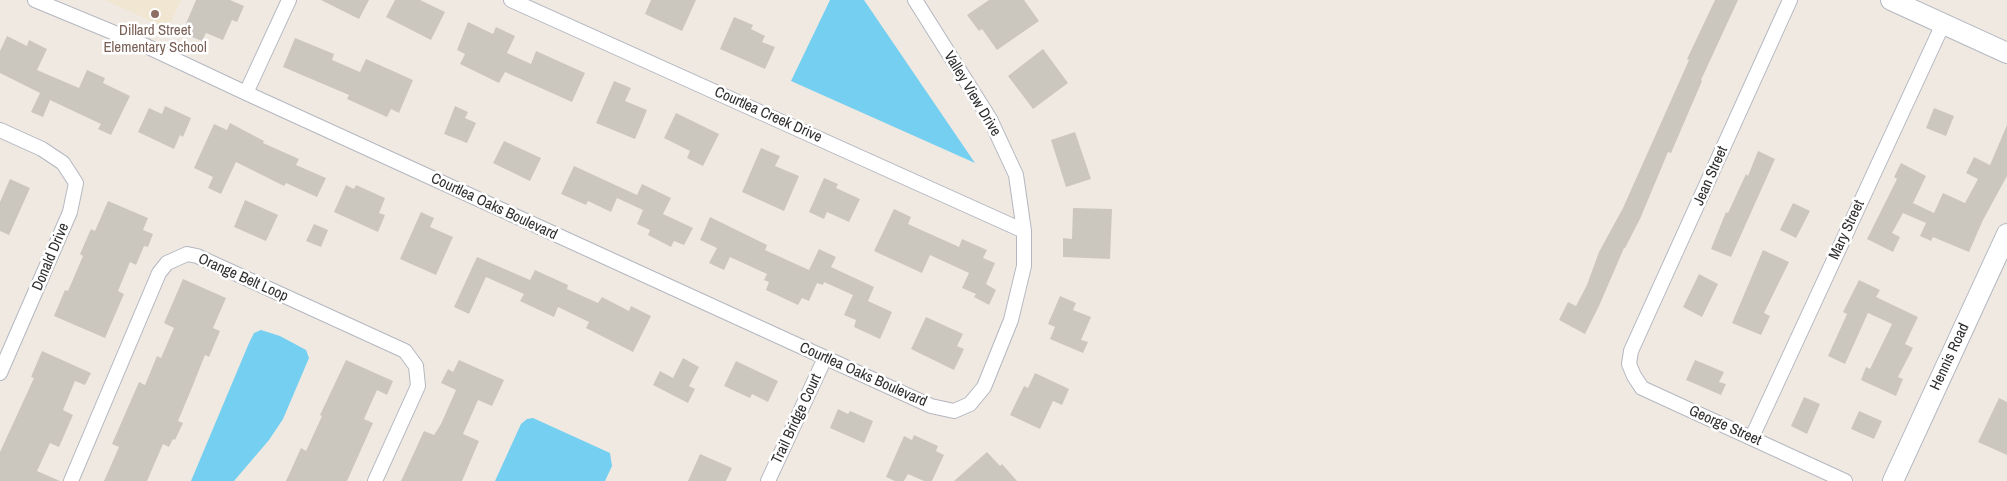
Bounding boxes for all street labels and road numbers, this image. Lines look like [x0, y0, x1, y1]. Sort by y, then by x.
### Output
street label: Valley View Drive [940, 48, 1004, 140]
street label: Courtlea Creek Drive [712, 83, 824, 147]
street label: Jean Street [1690, 144, 1732, 208]
street label: Courtlea Oaks Boulevard [428, 170, 560, 244]
street label: Mary Street [1825, 197, 1869, 263]
street label: Donald Drive [29, 220, 73, 294]
street label: Orange Belt Loop [195, 250, 291, 306]
street label: Hennis Road [1927, 321, 1973, 393]
street label: Courtlea Oaks Boulevard [797, 339, 929, 411]
street label: Trail Bridge Court [768, 371, 826, 467]
street label: George Street [1686, 402, 1764, 450]

